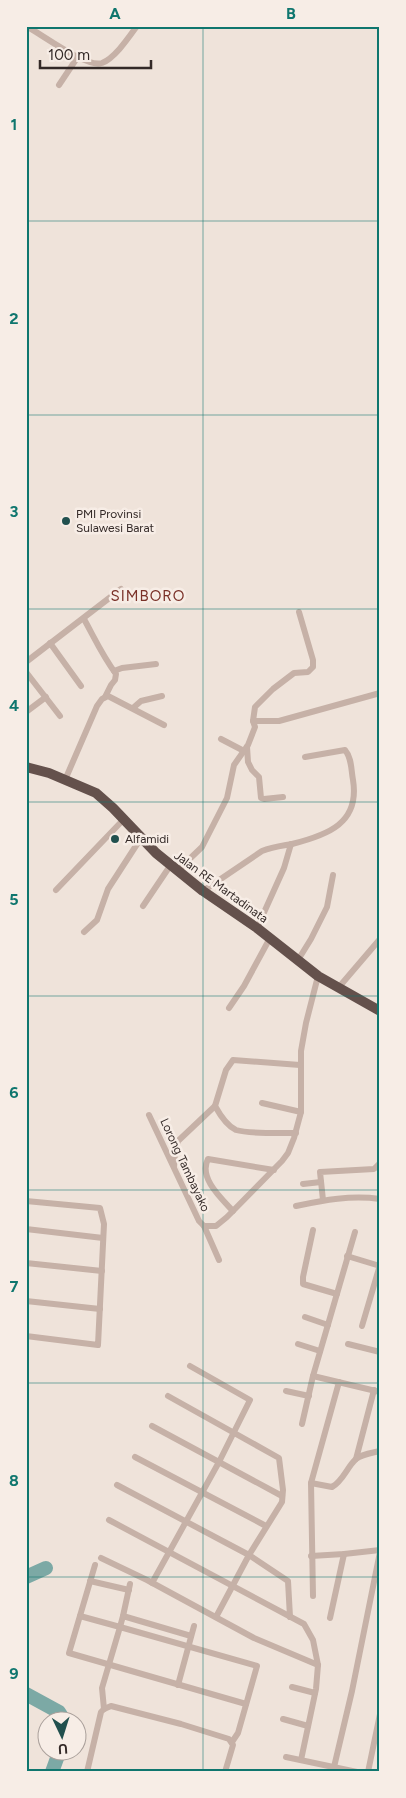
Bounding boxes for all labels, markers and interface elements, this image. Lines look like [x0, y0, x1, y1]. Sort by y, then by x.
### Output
text: A [109, 4, 121, 23]
text: B [286, 4, 296, 23]
scale bar [40, 38, 151, 70]
text: 100 m [48, 46, 90, 64]
text: 1 [11, 115, 17, 134]
text: 2 [9, 309, 19, 328]
text: 3 [10, 502, 19, 521]
place label: PMI Provinsi Sulawesi Barat [76, 507, 155, 535]
marker: PMI Provinsi Sulawesi Barat [60, 515, 72, 527]
district label: SIMBORO [111, 587, 185, 605]
text: 4 [9, 696, 19, 715]
place label: Alfamidi [125, 832, 169, 846]
marker: Alfamidi [109, 833, 121, 845]
street label: Jalan RE Martadinata [171, 848, 271, 926]
text: 5 [9, 890, 19, 909]
text: 6 [9, 1083, 19, 1102]
street label: Lorong Tambayako [157, 1116, 213, 1214]
text: 7 [10, 1277, 19, 1296]
text: 8 [9, 1471, 19, 1490]
text: 9 [9, 1664, 19, 1683]
north arrow [38, 1710, 88, 1760]
text: U [57, 1740, 68, 1757]

